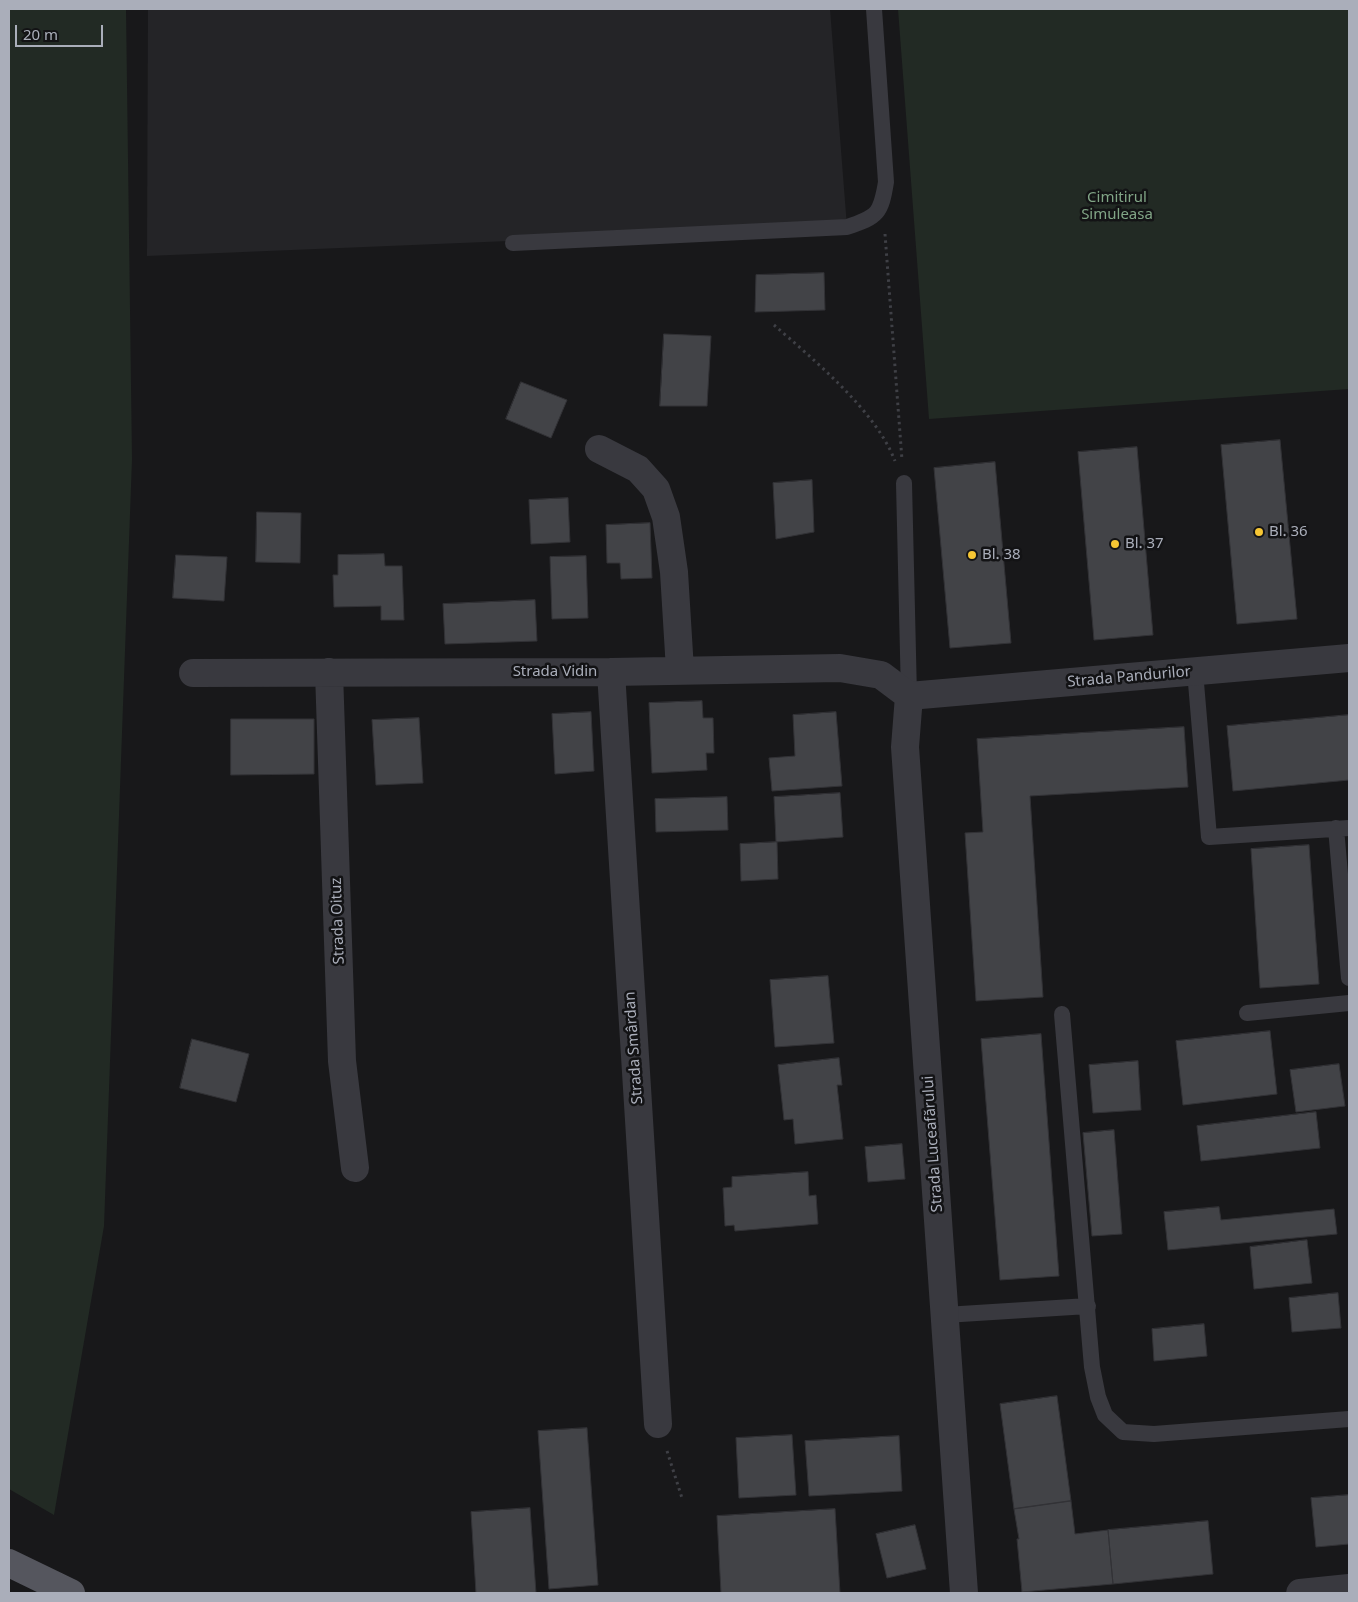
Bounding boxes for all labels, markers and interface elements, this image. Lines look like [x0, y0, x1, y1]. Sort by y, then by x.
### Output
scale bar [18, 15, 105, 47]
text: 20 m [23, 24, 58, 44]
park label: Cimitirul Simuleasa [1081, 189, 1153, 224]
place label: Bl. 36 [1269, 523, 1308, 541]
marker: Bl. 36 [1253, 526, 1265, 538]
place label: Bl. 37 [1125, 535, 1164, 553]
marker: Bl. 37 [1109, 538, 1121, 550]
place label: Bl. 38 [982, 546, 1021, 564]
marker: Bl. 38 [966, 549, 978, 561]
street label: Strada Vidin [513, 663, 597, 681]
street label: Strada Pandurilor [1066, 663, 1192, 691]
street label: Strada Oituz [327, 877, 349, 965]
street label: Strada Smârdan [621, 991, 647, 1105]
street label: Strada Luceafărului [919, 1075, 947, 1213]

